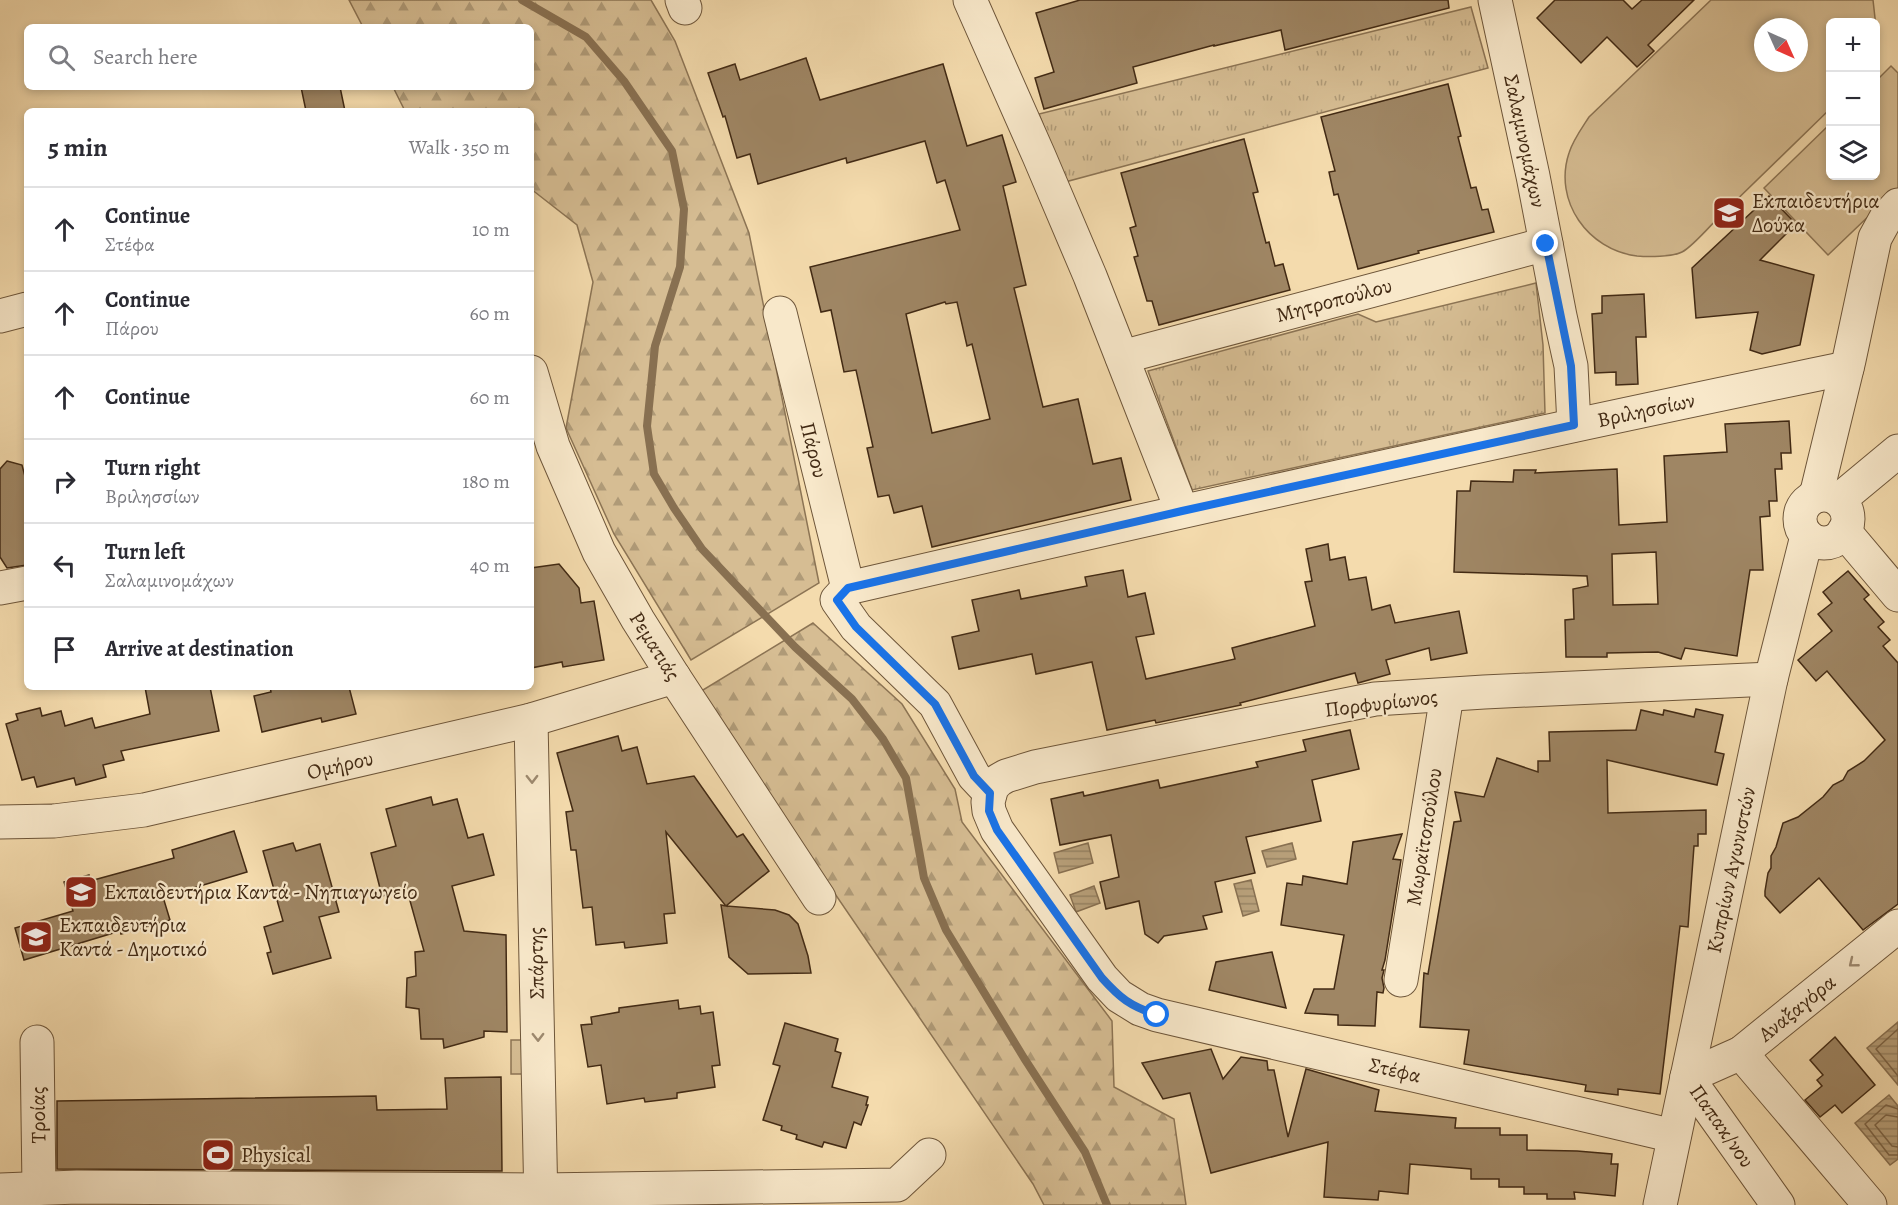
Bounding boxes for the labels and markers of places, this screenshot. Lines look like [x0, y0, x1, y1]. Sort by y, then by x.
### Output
place label: Εκπαιδευτήρια Δούκα [1752, 187, 1880, 239]
school or university icon: Εκπαιδευτήρια Δούκα [1711, 195, 1747, 231]
school or university icon: Εκπαιδευτήρια Καντά - Νηπιαγωγείο [63, 874, 99, 910]
place label: Εκπαιδευτήρια Καντά - Νηπιαγωγείο [104, 878, 418, 906]
place label: Εκπαιδευτήρια Καντά - Δημοτικό [59, 911, 207, 963]
school or university icon: Εκπαιδευτήρια Καντά - Δημοτικό [18, 919, 54, 955]
sports icon: Physical [200, 1137, 236, 1173]
place label: Physical [241, 1141, 311, 1169]

